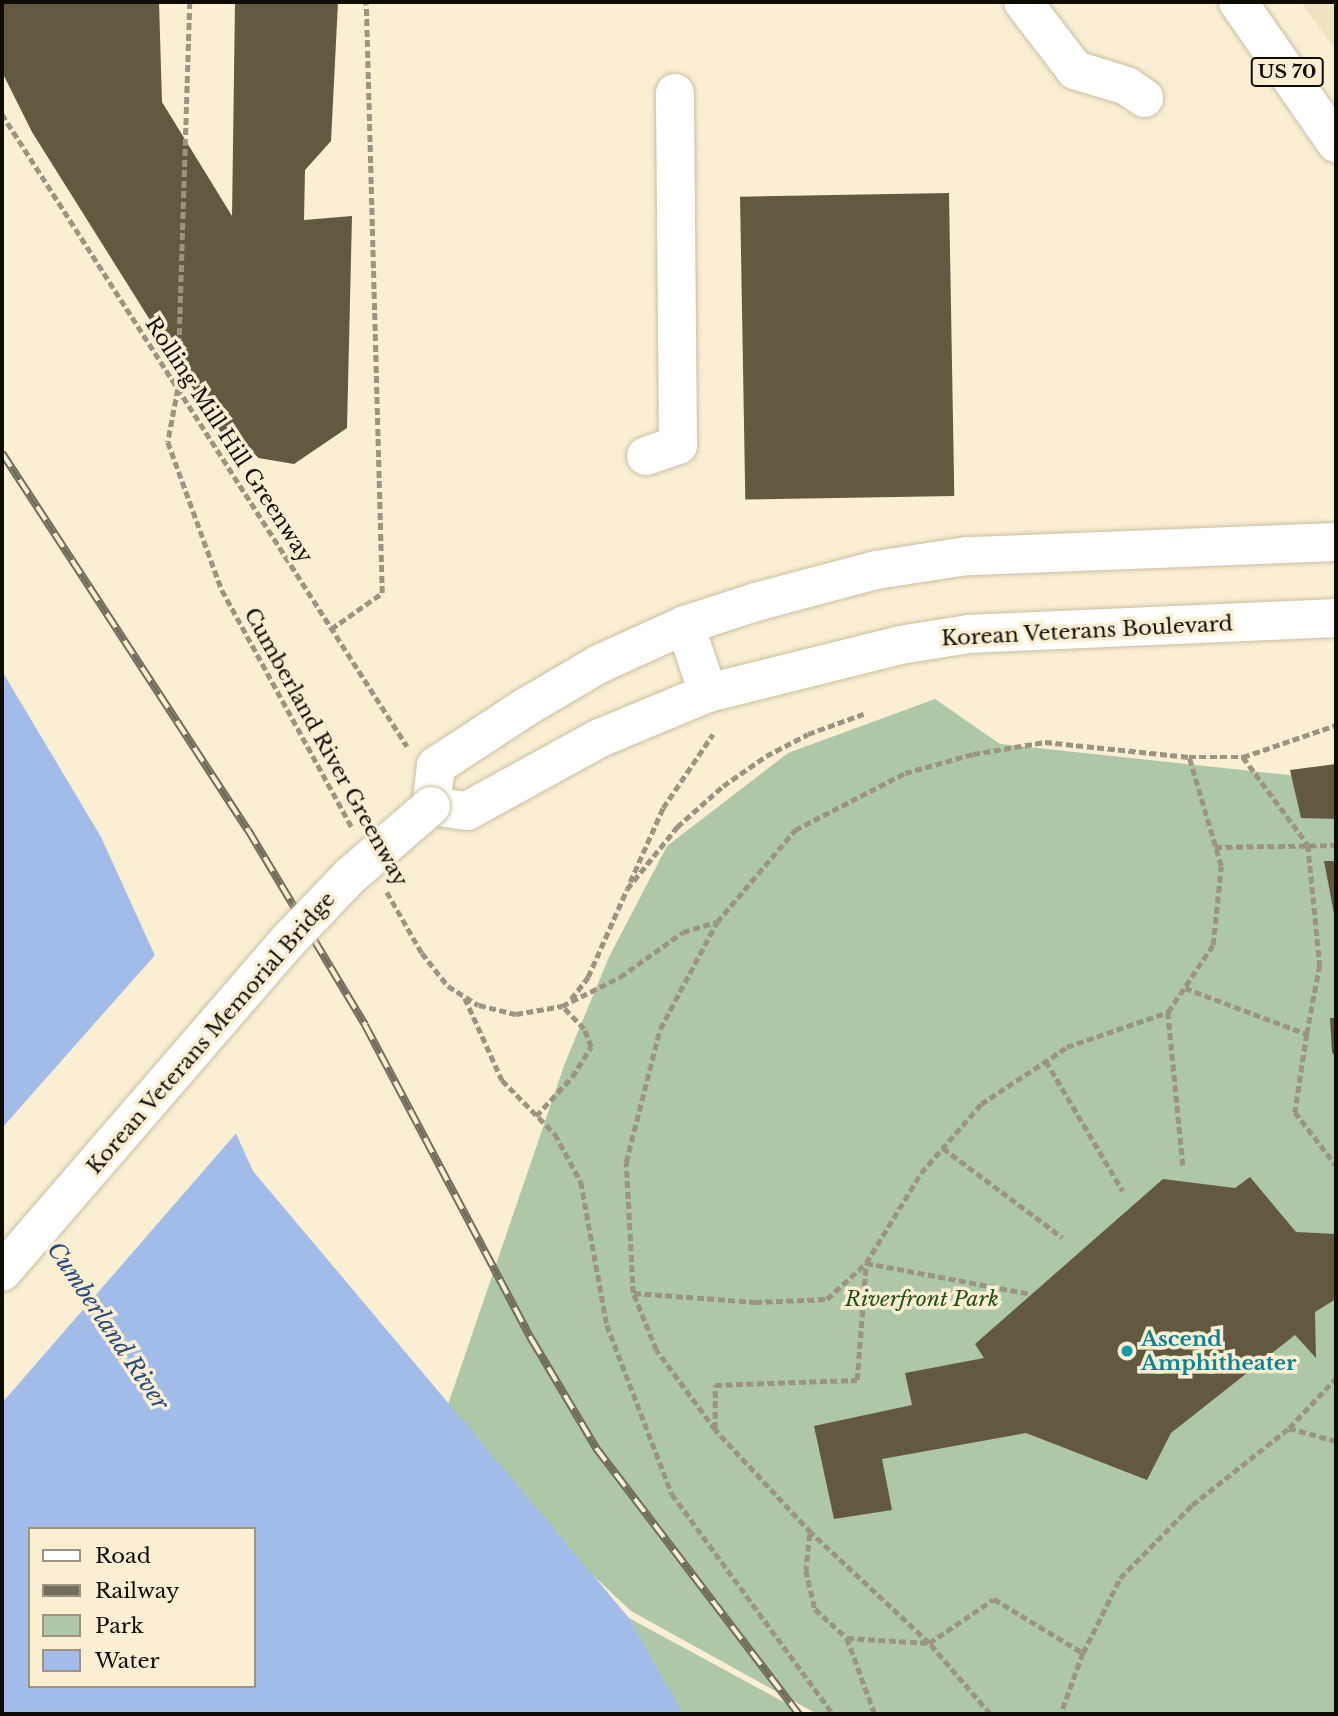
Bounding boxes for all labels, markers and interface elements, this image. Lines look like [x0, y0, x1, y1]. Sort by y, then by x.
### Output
road number: US 70 [1250, 57, 1324, 88]
street label: Rolling Mill Hill Greenway [140, 312, 318, 568]
street label: Cumberland River Greenway [239, 603, 413, 891]
street label: Korean Veterans Boulevard [940, 611, 1234, 651]
street label: Korean Veterans Memorial Bridge [81, 887, 341, 1179]
water label: Cumberland River [41, 1236, 175, 1416]
park label: Riverfront Park [845, 1286, 999, 1312]
place label: Ascend Amphitheater [1141, 1326, 1297, 1376]
marker: Ascend Amphitheater [1119, 1343, 1135, 1359]
legend [28, 1527, 256, 1688]
text: Road [95, 1543, 151, 1569]
text: Railway [95, 1578, 179, 1604]
text: Park [95, 1613, 144, 1639]
text: Water [95, 1648, 159, 1674]

